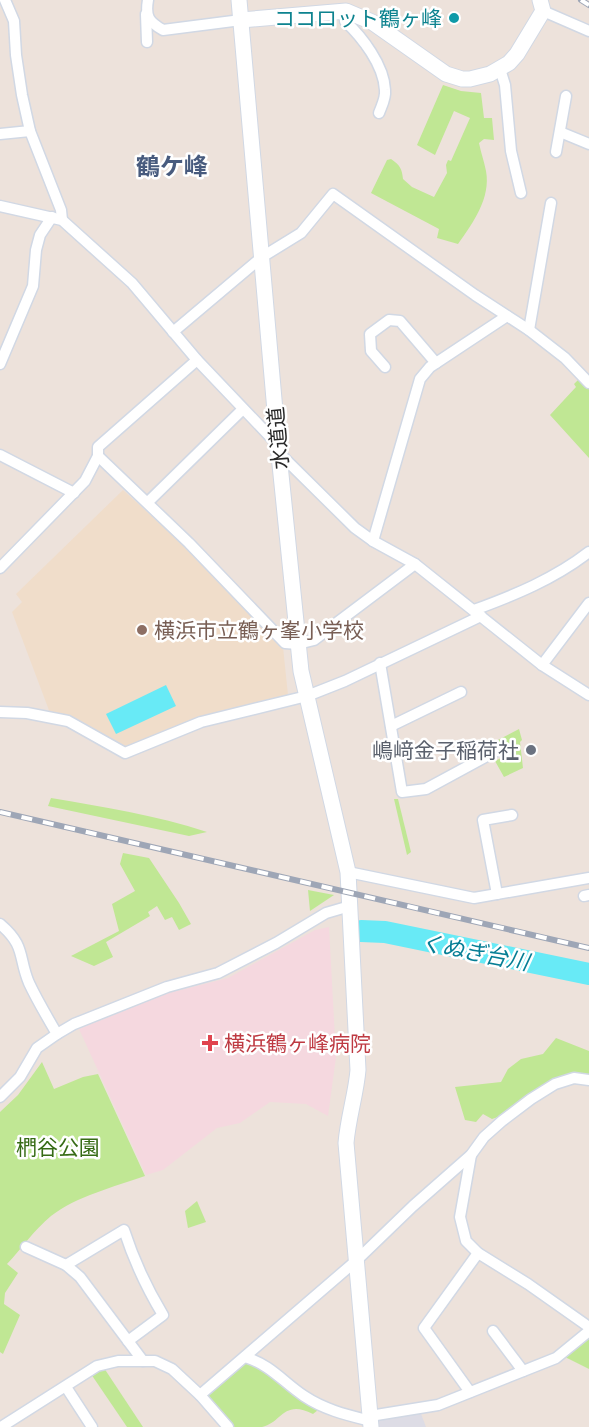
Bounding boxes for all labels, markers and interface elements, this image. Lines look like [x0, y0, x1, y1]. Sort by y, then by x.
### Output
place label: ココロット鶴ヶ峰 [274, 6, 442, 31]
marker: ココロット鶴ヶ峰 [447, 11, 461, 25]
district label: 鶴ケ峰 [136, 152, 208, 181]
street label: 水道道 [263, 406, 293, 470]
place label: 横浜市立鶴ヶ峯小学校 [154, 618, 364, 643]
marker: 横浜市立鶴ヶ峯小学校 [135, 623, 149, 637]
place label: 嶋﨑金子稲荷社 [372, 738, 519, 763]
marker: 嶋﨑金子稲荷社 [524, 743, 538, 757]
water label: くぬぎ台川 [419, 929, 533, 976]
place label: 横浜鶴ヶ峰病院 [224, 1031, 371, 1056]
marker: 横浜鶴ヶ峰病院 [201, 1034, 219, 1052]
park label: 椚谷公園 [16, 1135, 100, 1160]

